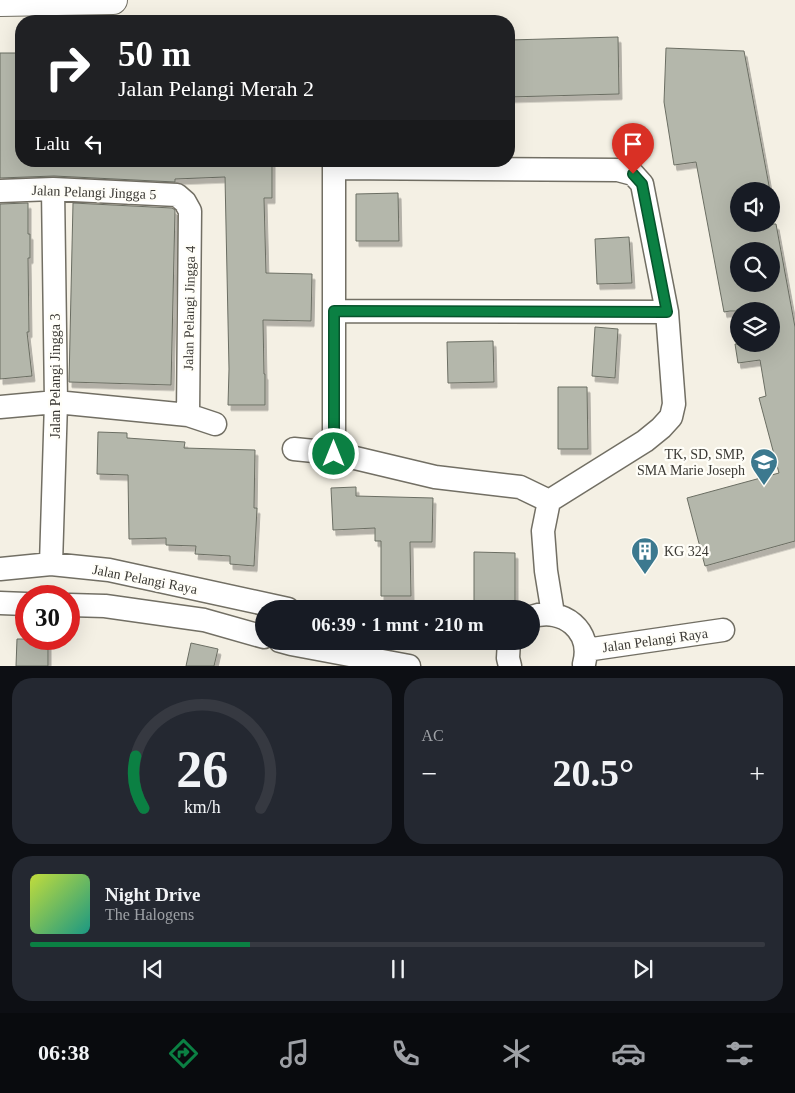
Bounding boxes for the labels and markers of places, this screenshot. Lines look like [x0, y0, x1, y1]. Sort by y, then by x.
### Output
pin [612, 123, 654, 174]
place label: TK, SD, SMP, SMA Marie Joseph [637, 447, 745, 478]
school or university icon: TK, SD, SMP, SMA Marie Joseph [749, 447, 779, 486]
building icon: KG 324 [630, 536, 660, 575]
place label: KG 324 [664, 544, 709, 559]

